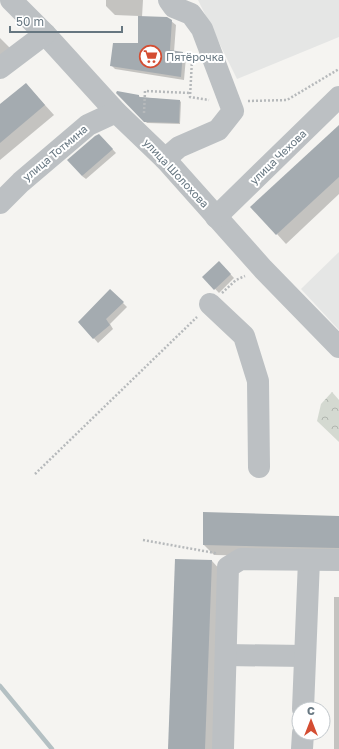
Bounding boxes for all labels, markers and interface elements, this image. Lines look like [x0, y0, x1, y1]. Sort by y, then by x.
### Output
scale bar [10, 8, 122, 34]
text: 50 m [16, 14, 44, 29]
supermarket icon: Пятёрочка [137, 44, 163, 70]
place label: Пятёрочка [166, 50, 224, 63]
street label: улица Тотмина [20, 122, 90, 183]
street label: улица Чехова [247, 126, 309, 187]
street label: улица Шолохова [141, 135, 212, 210]
north arrow [291, 701, 331, 741]
text: С [307, 704, 315, 717]

